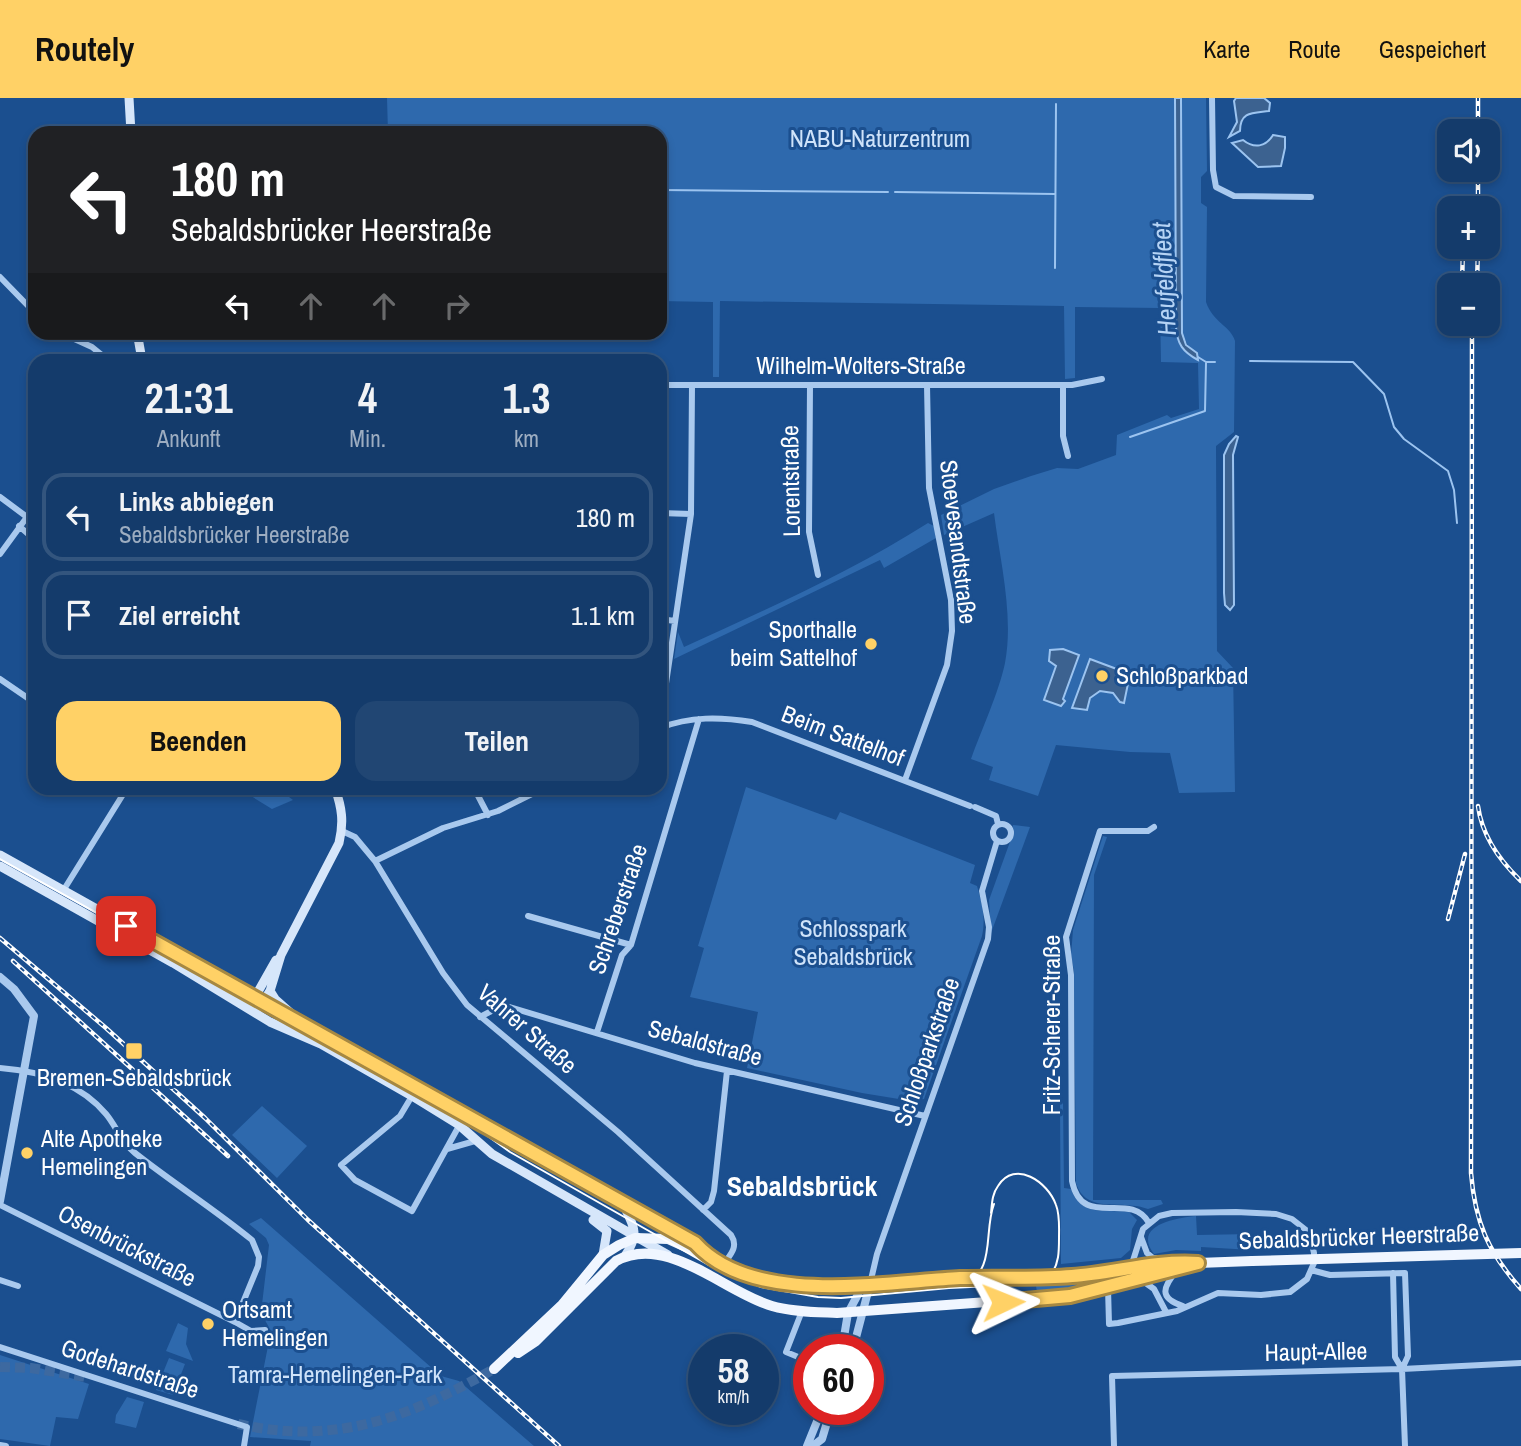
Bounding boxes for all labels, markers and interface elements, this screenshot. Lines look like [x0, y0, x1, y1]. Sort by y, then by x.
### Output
text: Routely [35, 27, 134, 71]
text: Karte [1203, 33, 1250, 65]
text: Route [1288, 33, 1341, 65]
text: Gespeichert [1379, 33, 1486, 65]
map controls [1437, 119, 1500, 336]
button: sound [1437, 119, 1500, 182]
park label: NABU-Naturzentrum [790, 122, 970, 154]
text: 180 m [171, 145, 285, 211]
icon: left [56, 154, 147, 245]
button: + [1437, 196, 1500, 259]
text: Sebaldsbrücker Heerstraße [171, 208, 492, 251]
water label: Heufeldfleet [1143, 220, 1184, 337]
button: − [1437, 273, 1500, 336]
icon: left [219, 287, 257, 325]
icon: ahead [292, 287, 330, 325]
icon: ahead [365, 287, 403, 325]
icon: right [438, 287, 476, 325]
street label: Wilhelm-Wolters-Straße [756, 349, 966, 381]
text: 21:31 [145, 370, 233, 426]
text: 4 [358, 370, 377, 426]
text: 1.3 [503, 370, 550, 426]
text: Ankunft [157, 423, 221, 454]
text: Min. [349, 423, 386, 454]
text: km [514, 423, 539, 454]
street label: Lorentstraße [773, 425, 807, 537]
street label: Stoevesandtstraße [933, 458, 985, 626]
text: Links abbiegen [119, 484, 274, 519]
icon: left [60, 498, 98, 536]
text: 180 m [576, 500, 635, 535]
text: Sebaldsbrücker Heerstraße [119, 519, 350, 550]
icon: arrive [60, 596, 98, 634]
text: Ziel erreicht [119, 598, 240, 633]
text: 1.1 km [571, 598, 635, 633]
place label: Sporthalle beim Sattelhof [730, 613, 858, 673]
marker: Sporthalle beim Sattelhof [863, 636, 879, 652]
place label: Schloßparkbad [1116, 659, 1248, 691]
marker: Schloßparkbad [1094, 668, 1110, 684]
street label: Beim Sattelhof [777, 697, 910, 773]
button: Beenden [56, 701, 341, 781]
button: Teilen [355, 701, 639, 781]
street label: Schreberstraße [580, 839, 654, 978]
pin [96, 896, 156, 956]
icon: arrive [107, 907, 145, 945]
park label: Schlosspark Sebaldsbrück [793, 912, 913, 972]
street label: Fritz-Scherer-Straße [1035, 935, 1067, 1115]
street label: Schloßparkstraße [886, 973, 966, 1130]
street label: Vahrer Straße [471, 976, 584, 1080]
street label: Sebaldstraße [645, 1011, 766, 1073]
marker: Bremen-Sebaldsbrück [124, 1041, 144, 1061]
place label: Bremen-Sebaldsbrück [37, 1061, 232, 1093]
place label: Alte Apotheke Hemelingen [40, 1122, 162, 1182]
marker: Alte Apotheke Hemelingen [19, 1145, 35, 1161]
district label: Sebaldsbrück [727, 1167, 878, 1205]
street label: Osenbrückstraße [53, 1197, 202, 1294]
street label: Sebaldsbrücker Heerstraße [1238, 1216, 1480, 1256]
position arrow [966, 1265, 1040, 1339]
place label: Ortsamt Hemelingen [222, 1293, 328, 1353]
marker: Ortsamt Hemelingen [200, 1316, 216, 1332]
street label: Godehardstraße [57, 1331, 203, 1405]
speed limit sign: 60 [793, 1334, 884, 1425]
street label: Haupt-Allee [1264, 1334, 1368, 1368]
text: 58 [718, 1347, 749, 1394]
park label: Tamra-Hemelingen-Park [228, 1358, 443, 1390]
text: km/h [718, 1384, 750, 1409]

